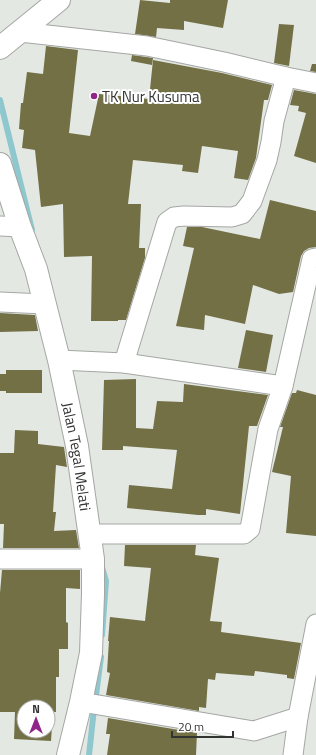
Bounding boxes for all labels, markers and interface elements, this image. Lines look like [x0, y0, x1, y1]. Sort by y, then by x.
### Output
place label: TK Nur Kusuma [102, 85, 200, 108]
marker: TK Nur Kusuma [89, 91, 99, 101]
street label: Jalan Tegal Melati [57, 400, 98, 512]
north arrow [16, 699, 56, 739]
text: N [32, 701, 40, 717]
scale bar [172, 713, 233, 739]
text: 20 m [178, 717, 204, 736]

